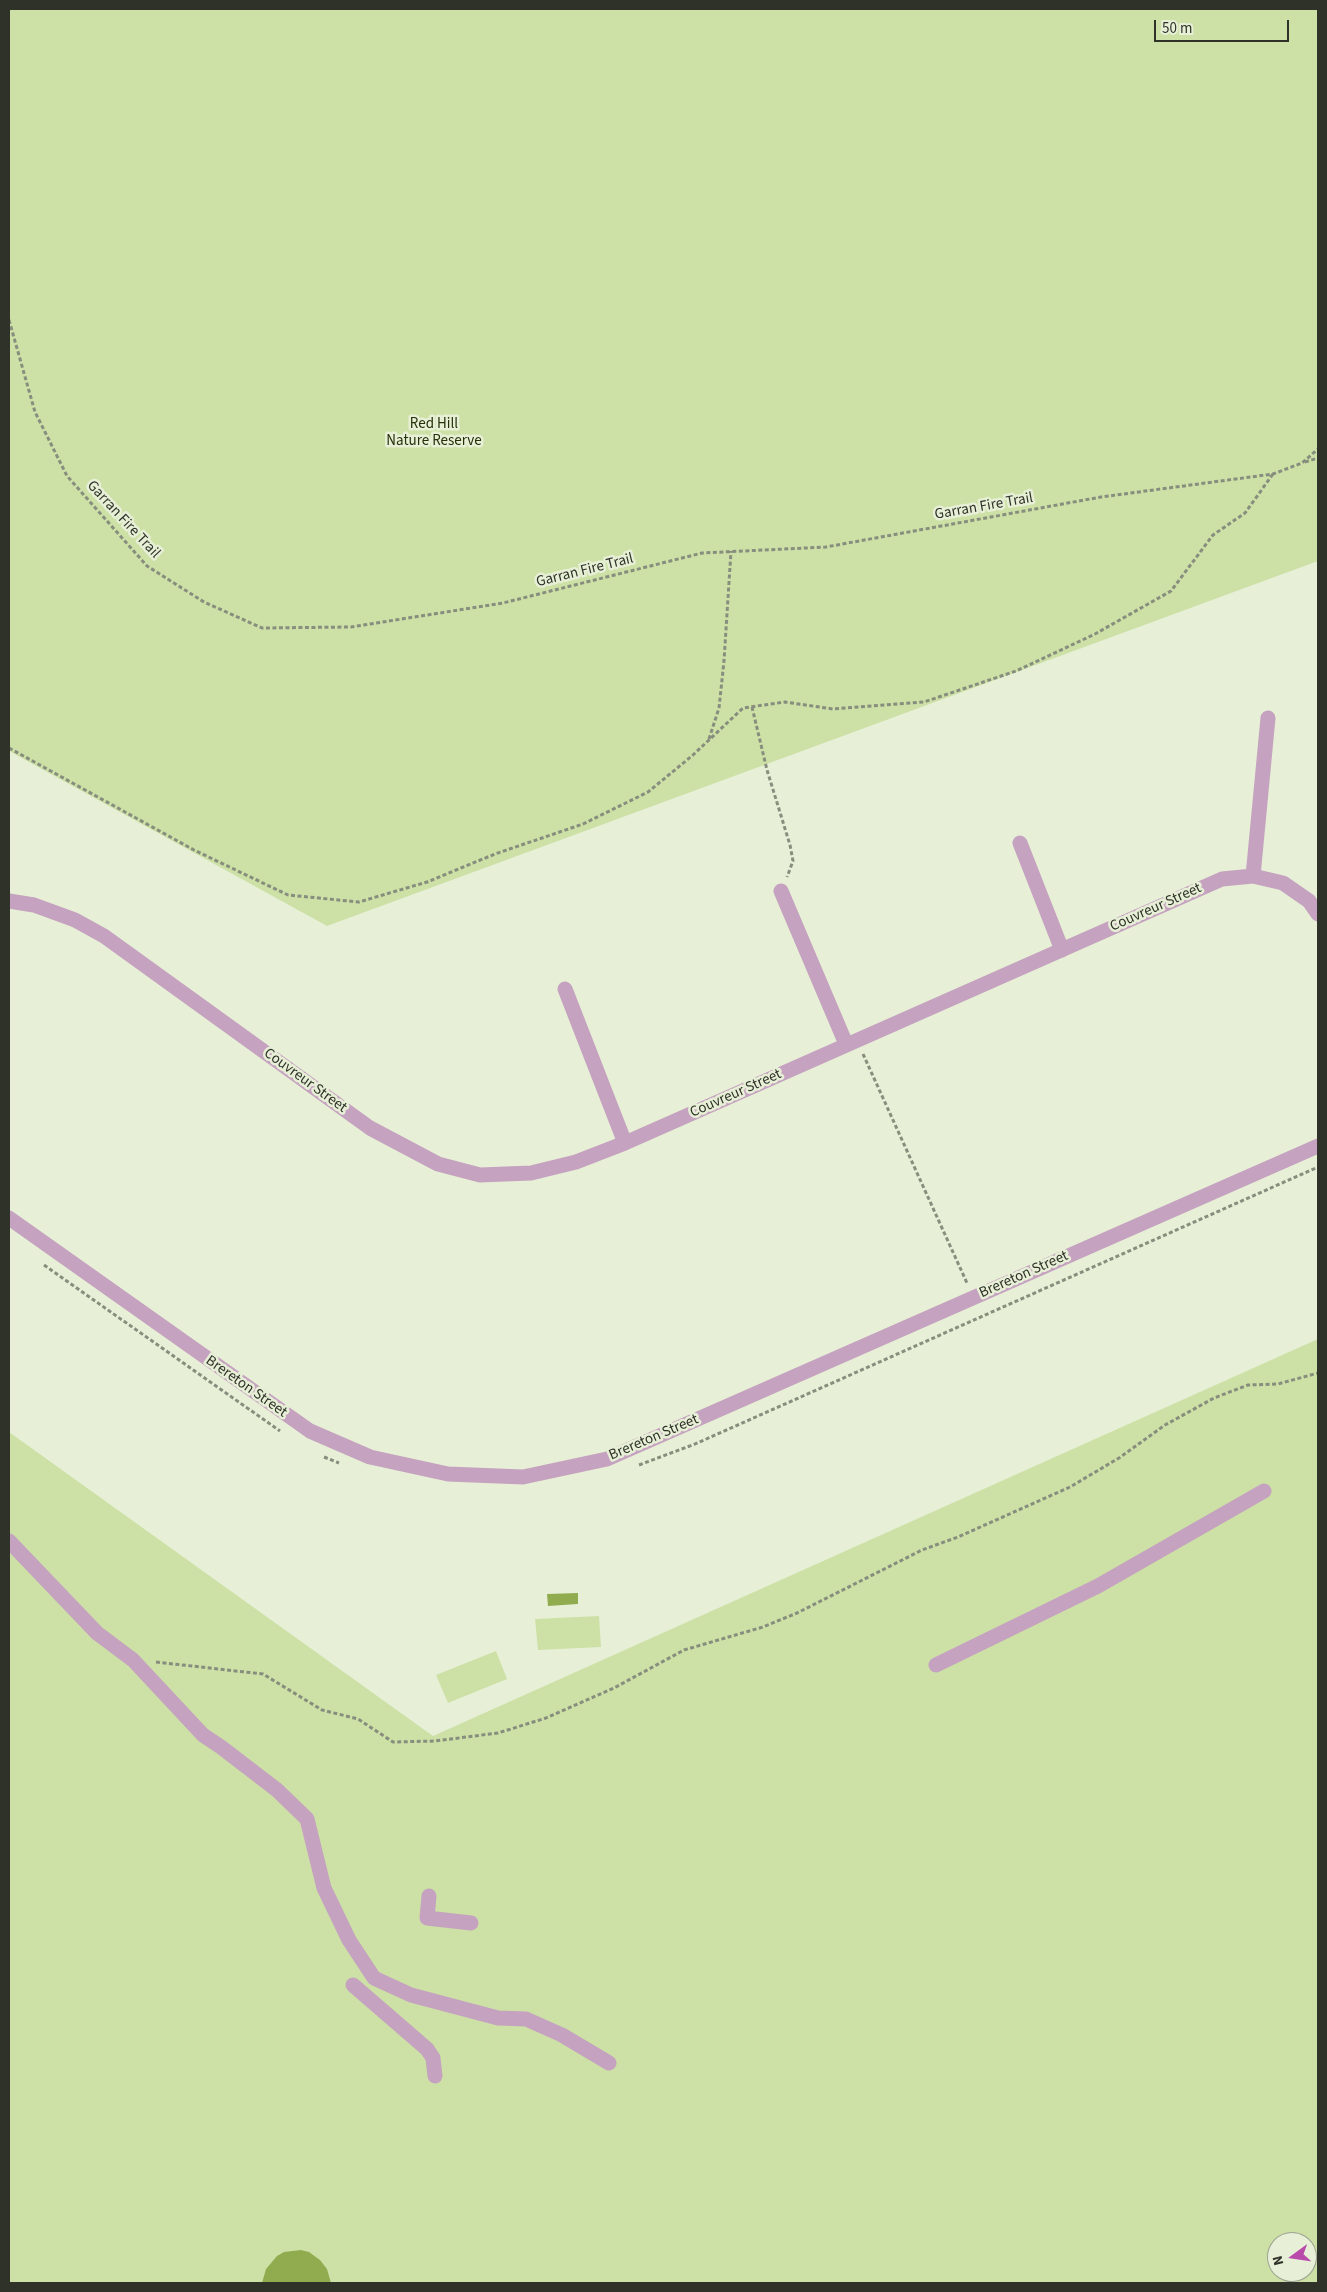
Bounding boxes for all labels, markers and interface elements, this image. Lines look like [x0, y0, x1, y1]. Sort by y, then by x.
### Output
scale bar [1157, 10, 1292, 42]
text: 50 m [1162, 18, 1192, 39]
park label: Red Hill Nature Reserve [386, 416, 482, 451]
street label: Garran Fire Trail [82, 477, 164, 563]
street label: Garran Fire Trail [933, 489, 1035, 525]
street label: Garran Fire Trail [535, 550, 635, 592]
street label: Couvreur Street [1107, 880, 1205, 936]
street label: Couvreur Street [260, 1045, 350, 1117]
street label: Couvreur Street [687, 1066, 785, 1122]
street label: Brereton Street [977, 1247, 1071, 1303]
street label: Brereton Street [202, 1352, 290, 1422]
street label: Brereton Street [607, 1411, 701, 1465]
north arrow [1267, 2232, 1317, 2282]
text: N [1268, 2253, 1289, 2267]

